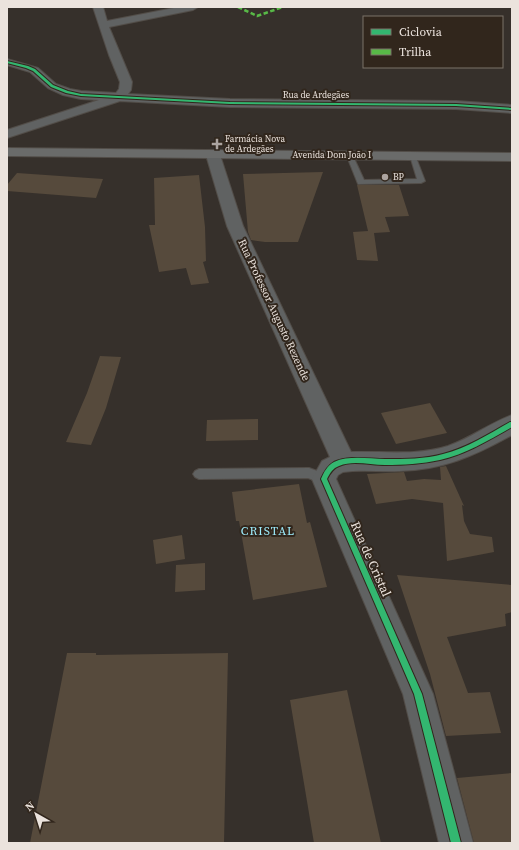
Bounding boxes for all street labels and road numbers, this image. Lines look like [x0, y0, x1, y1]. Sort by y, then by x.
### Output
street label: Rua de Ardegães [283, 89, 349, 101]
street label: Avenida Dom João I [293, 149, 371, 161]
street label: Rua Professor Augusto Rezende [234, 237, 314, 384]
street label: Rua de Cristal [347, 519, 395, 599]

